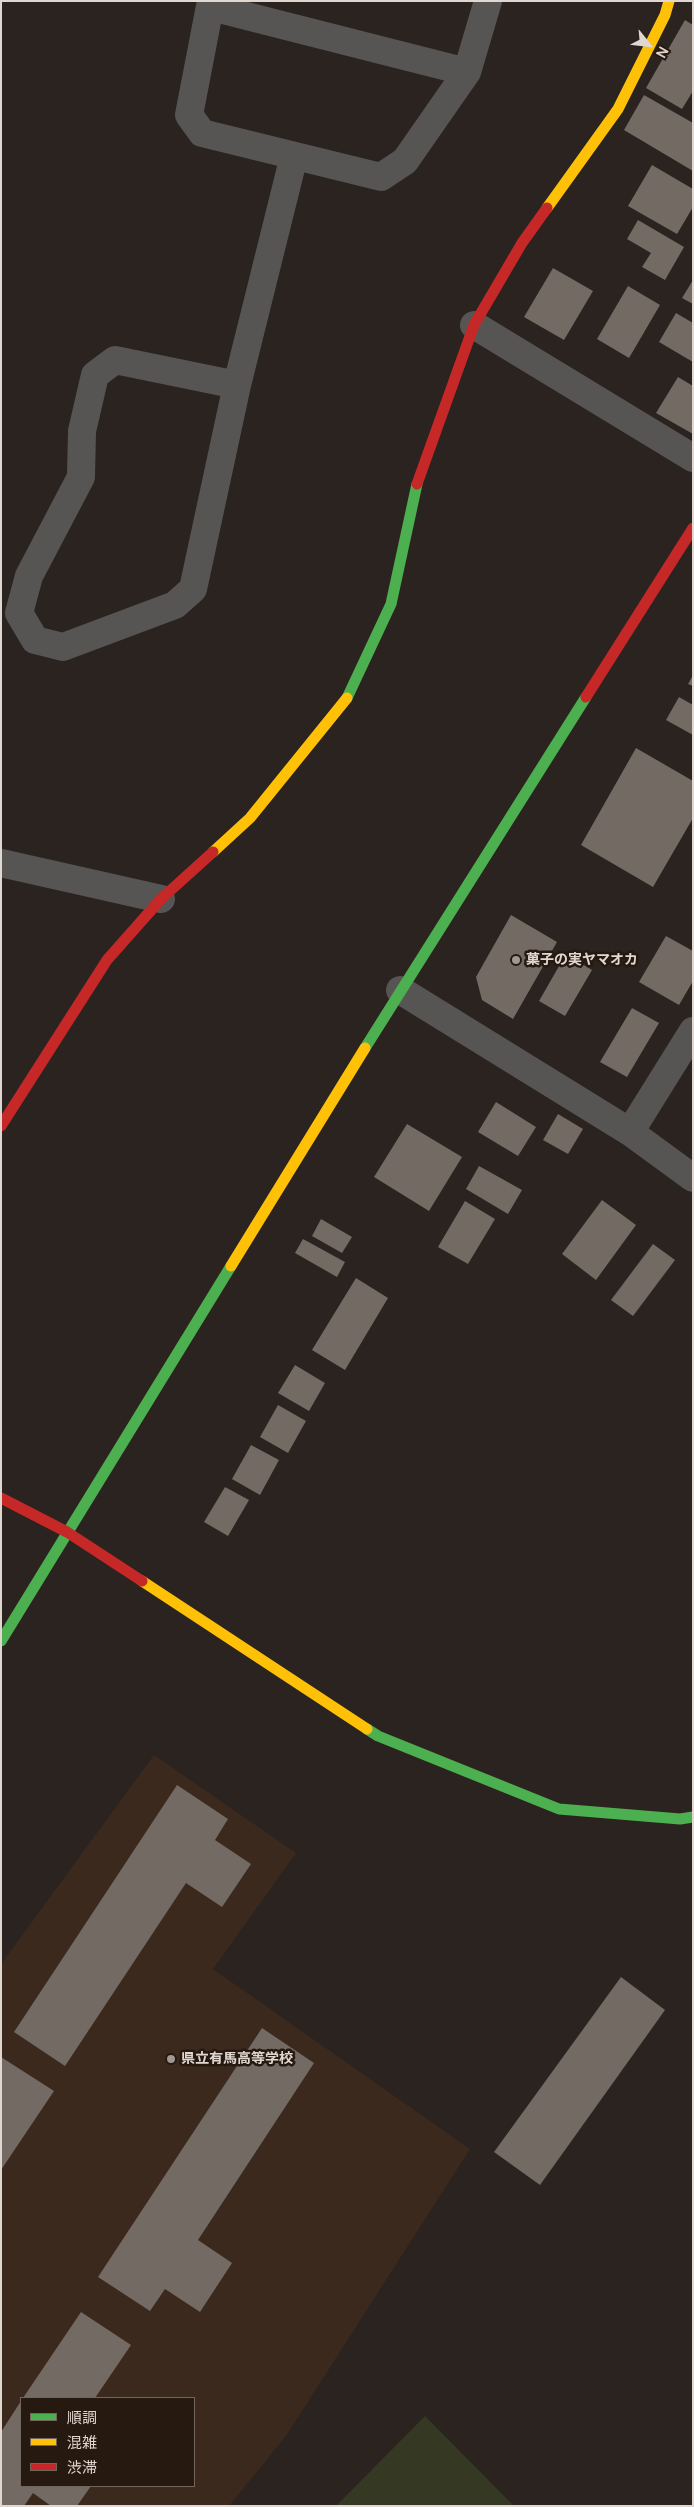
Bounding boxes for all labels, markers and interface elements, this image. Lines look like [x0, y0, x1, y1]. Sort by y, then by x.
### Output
north arrow [624, 20, 674, 70]
text: N [652, 44, 673, 62]
place label: 菓子の実ヤマオカ [526, 952, 638, 968]
marker: 菓子の実ヤマオカ [510, 954, 522, 966]
place label: 県立有馬高等学校 [181, 2051, 293, 2067]
marker: 県立有馬高等学校 [165, 2053, 177, 2065]
legend [20, 2397, 195, 2487]
text: 順調 [67, 2407, 97, 2428]
text: 混雑 [67, 2432, 97, 2453]
text: 渋滞 [67, 2457, 97, 2478]

